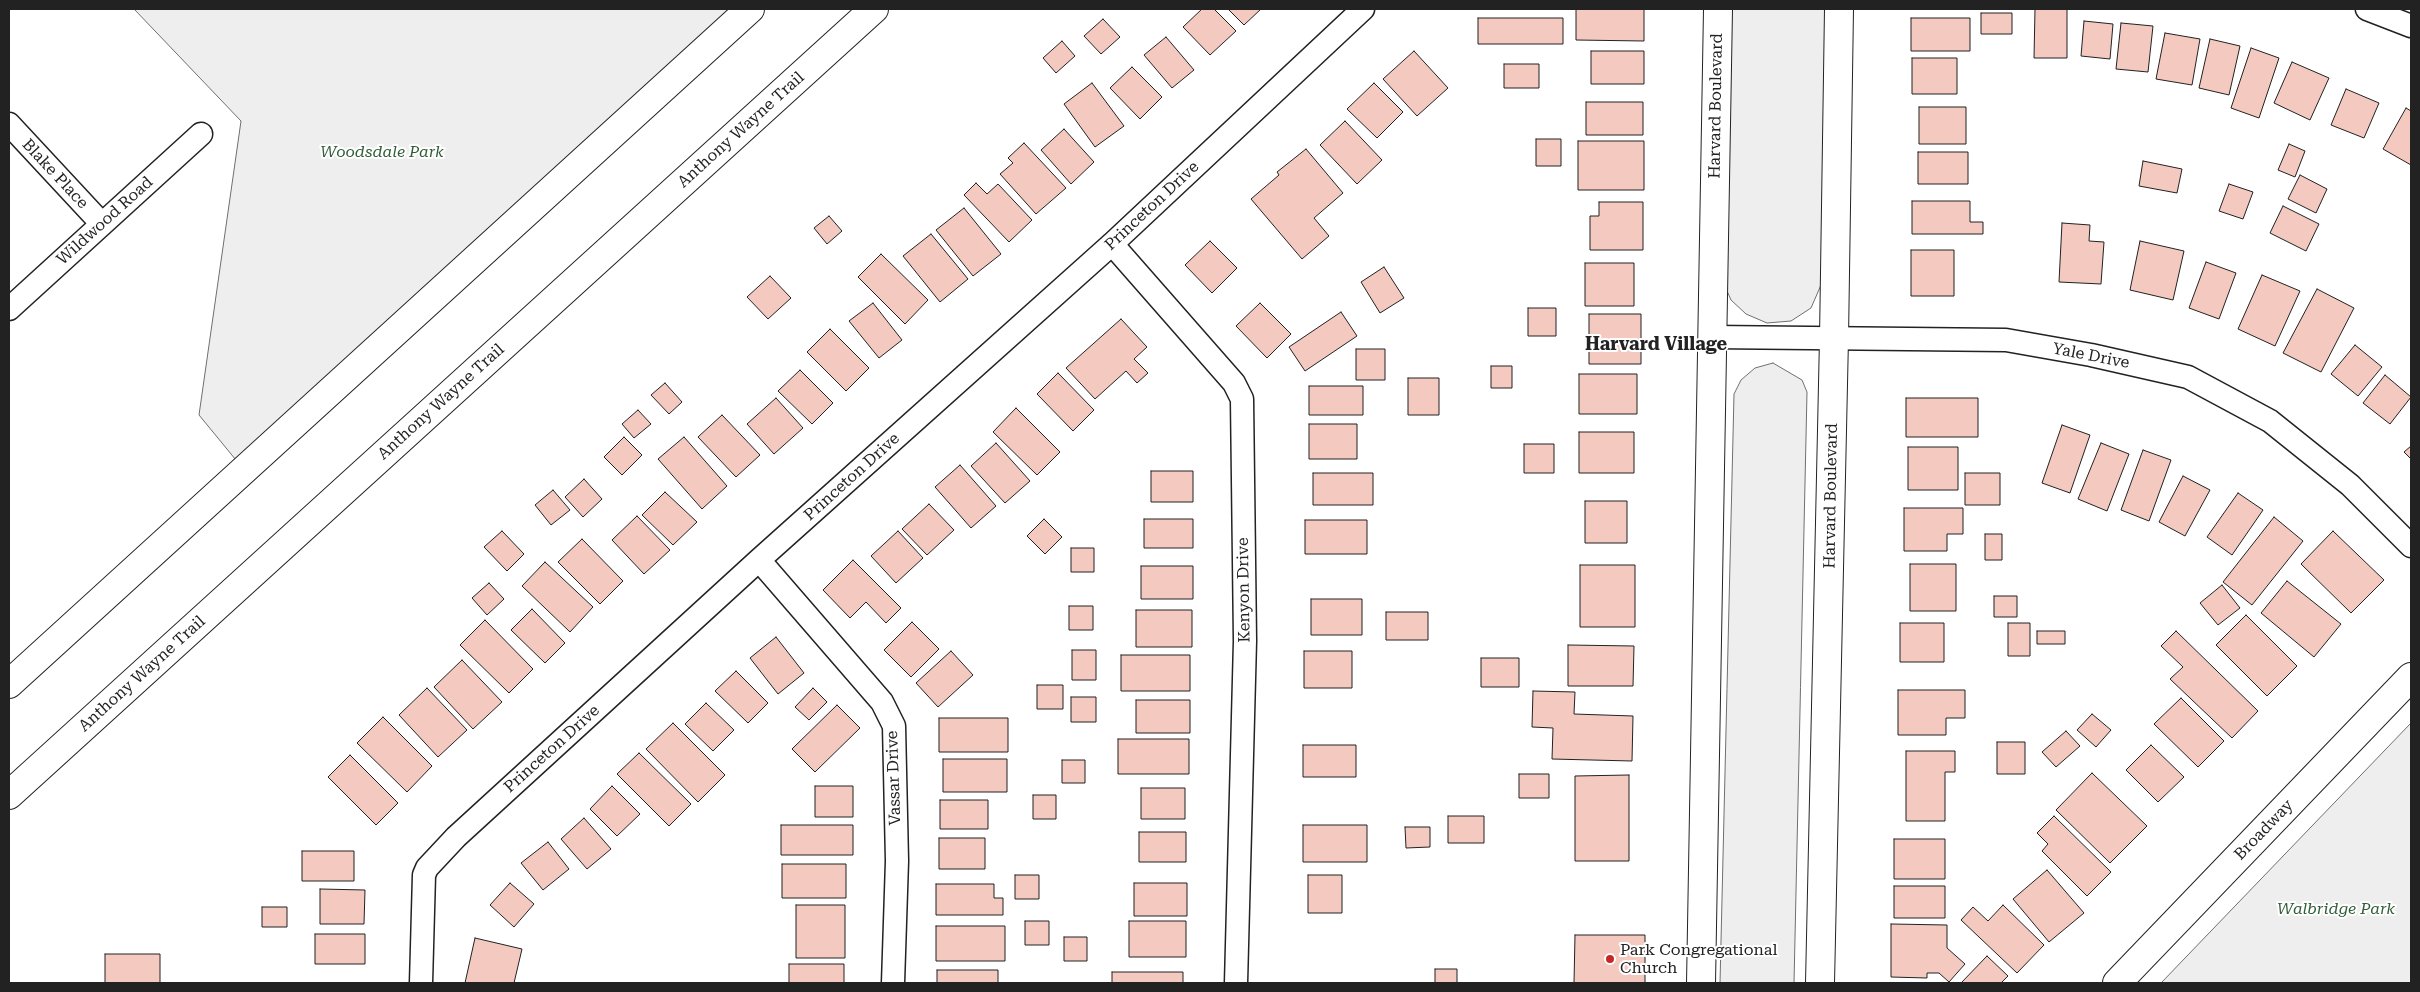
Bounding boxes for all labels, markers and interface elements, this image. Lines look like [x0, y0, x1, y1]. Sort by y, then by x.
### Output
street label: Harvard Boulevard [1705, 33, 1727, 179]
street label: Anthony Wayne Trail [674, 68, 808, 192]
street label: Blake Place [18, 135, 92, 213]
park label: Woodsdale Park [320, 142, 444, 162]
street label: Princeton Drive [1101, 157, 1203, 255]
street label: Wildwood Road [53, 173, 157, 269]
district label: Harvard Village [1585, 334, 1727, 356]
street label: Yale Drive [2051, 339, 2131, 373]
street label: Anthony Wayne Trail [374, 340, 508, 464]
street label: Harvard Boulevard [1820, 423, 1842, 569]
street label: Princeton Drive [800, 429, 904, 525]
street label: Kenyon Drive [1233, 537, 1255, 643]
street label: Anthony Wayne Trail [75, 612, 209, 736]
street label: Princeton Drive [500, 701, 604, 797]
street label: Vassar Drive [883, 730, 905, 826]
street label: Broadway [2231, 796, 2297, 864]
park label: Walbridge Park [2277, 899, 2395, 919]
place label: Park Congregational Church [1620, 940, 1777, 978]
marker: Park Congregational Church [1604, 953, 1616, 965]

